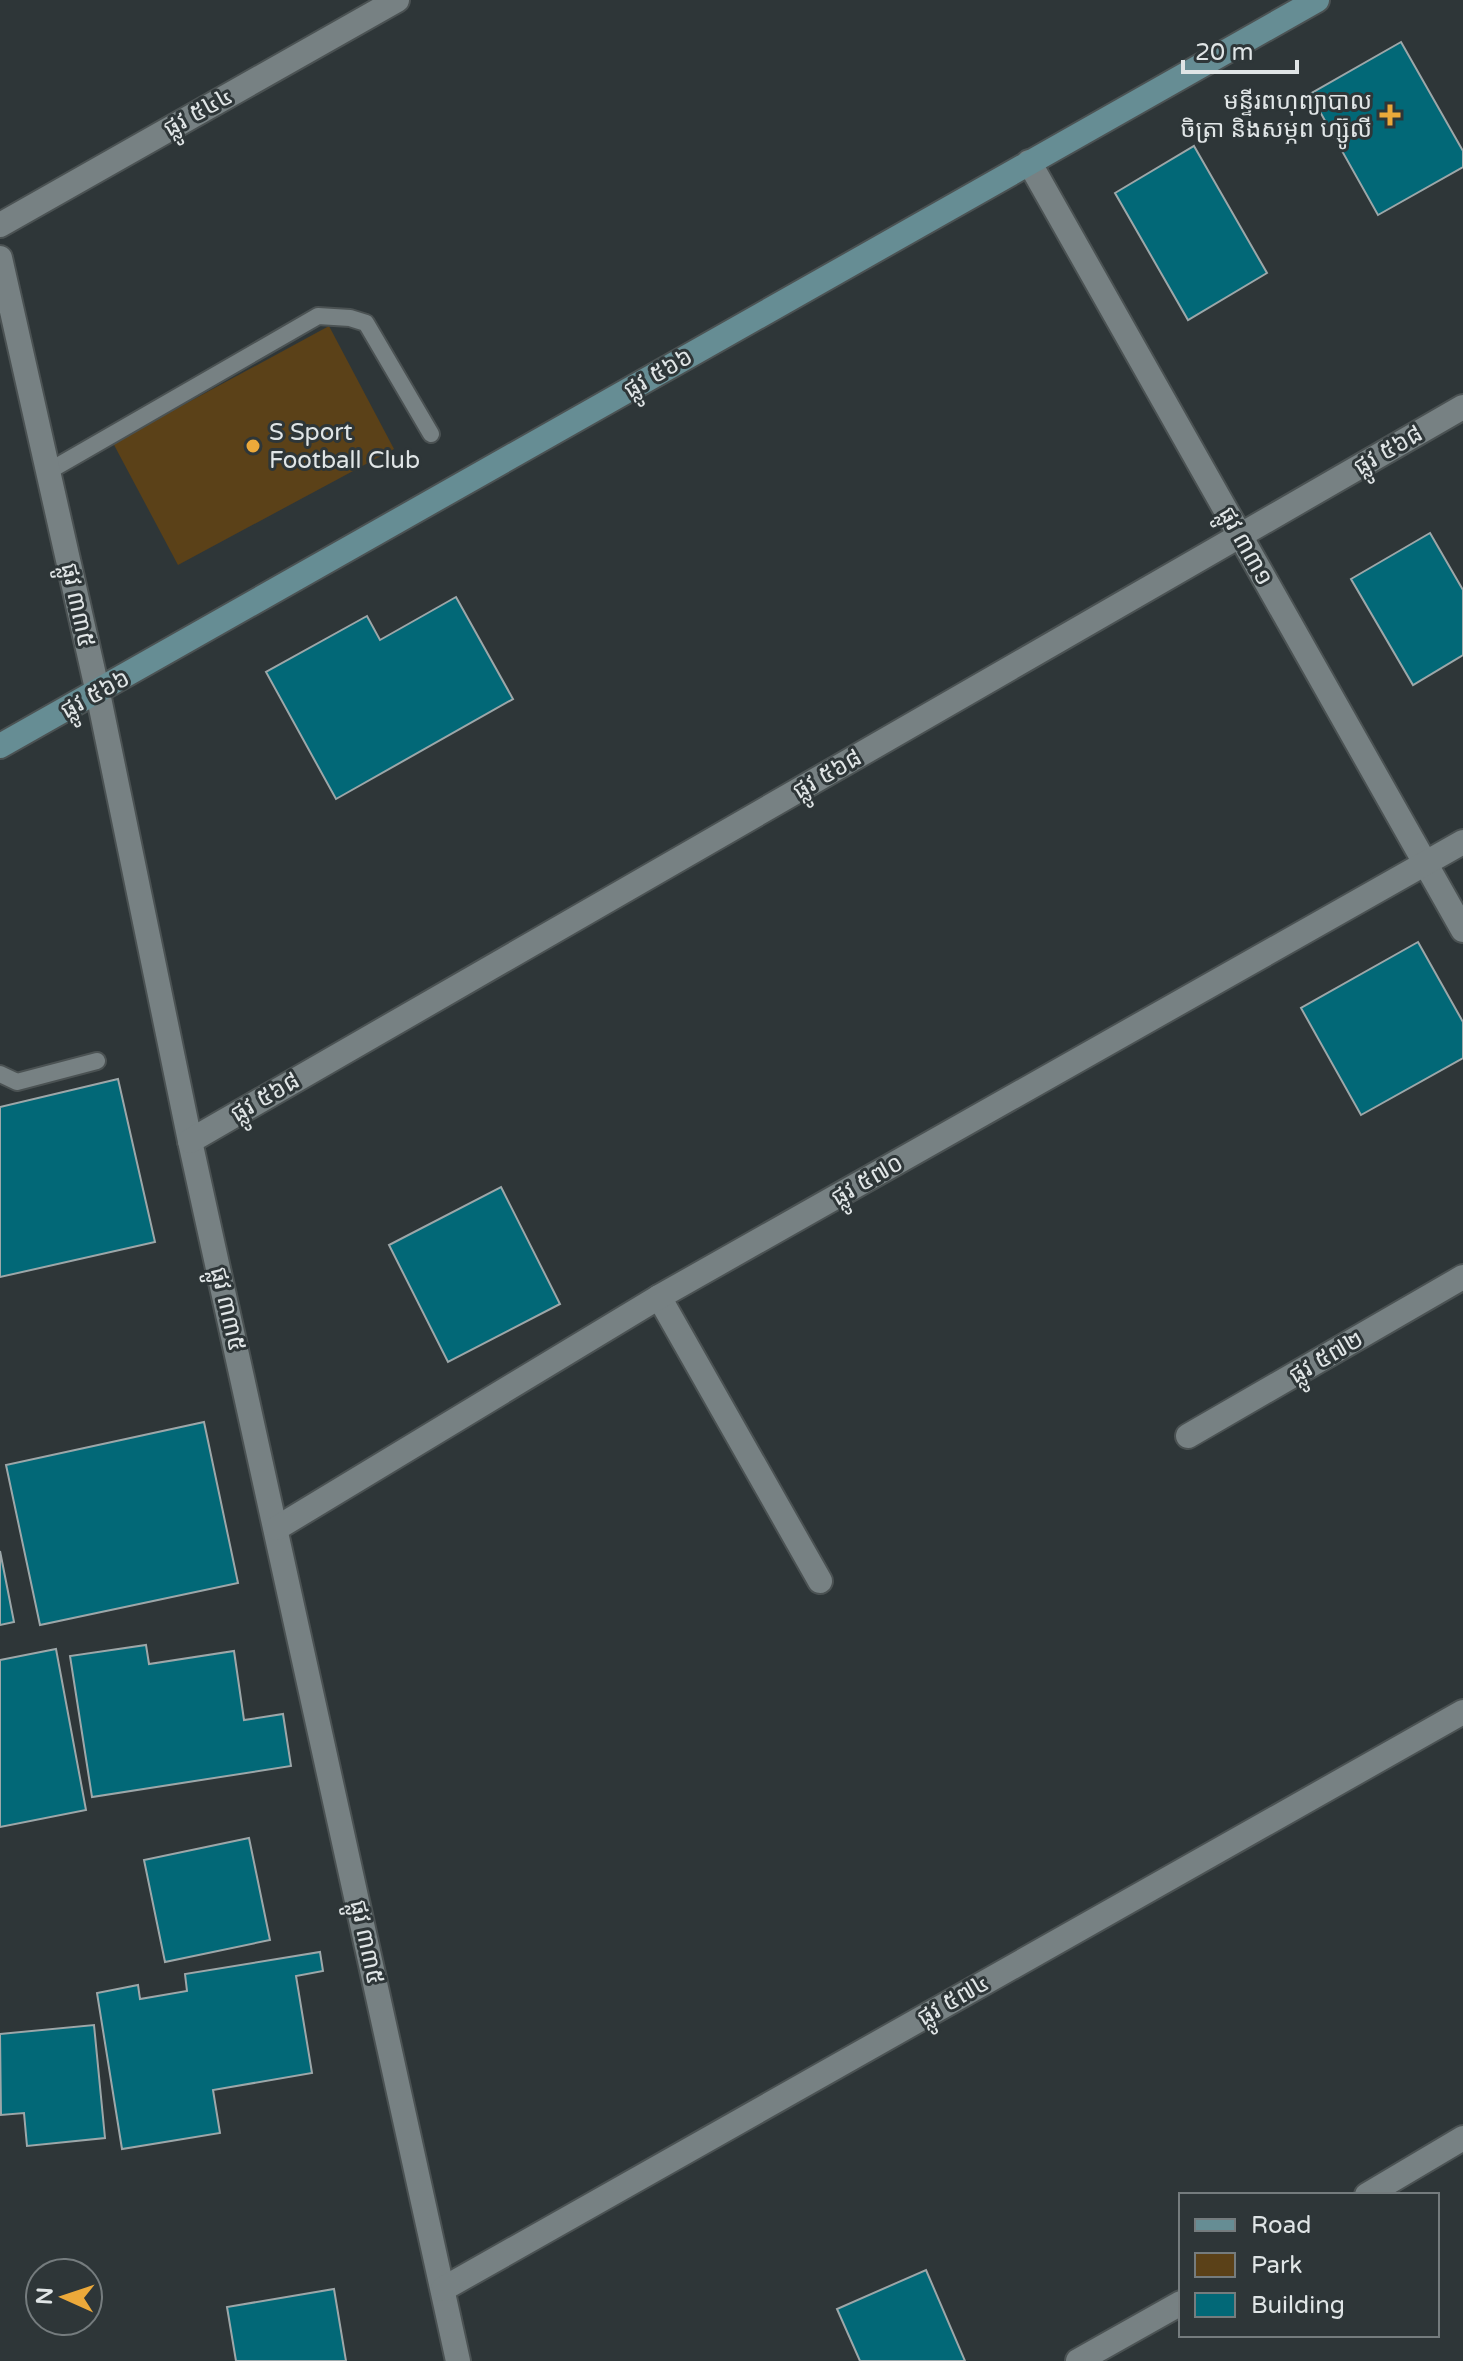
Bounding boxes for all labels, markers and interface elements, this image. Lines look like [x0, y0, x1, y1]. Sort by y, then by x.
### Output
scale bar [1183, 24, 1297, 74]
text: 20 m [1195, 38, 1253, 67]
street label: ផ្លូវ ៥៤៤ [158, 82, 242, 150]
place label: មន្ទីរពហុព្យាបាល ចិត្រា និងសម្ភព ហ្ស៊ូលី [1181, 87, 1372, 150]
marker: មន្ទីរពហុព្យាបាល ចិត្រា និងសម្ភព ហ្ស៊ូលី [1379, 104, 1401, 126]
street label: ផ្លូវ ៥៦៦ [619, 342, 702, 411]
place label: S Sport Football Club [269, 418, 420, 475]
street label: ផ្លូវ ៥៦៨ [1349, 419, 1432, 488]
marker: S Sport Football Club [244, 437, 262, 455]
street label: ផ្លូវ ៣៣១ [1206, 502, 1279, 594]
street label: ផ្លូវ ៣៣៥ [47, 560, 101, 652]
street label: ផ្លូវ ៥៦៦ [55, 664, 139, 732]
street label: ផ្លូវ ៥៦៨ [788, 743, 871, 812]
street label: ផ្លូវ ៥៦៨ [226, 1066, 309, 1135]
street label: ផ្លូវ ៥៧០ [826, 1148, 912, 1219]
street label: ផ្លូវ ៣៣៥ [197, 1264, 251, 1356]
street label: ផ្លូវ ៥៧២ [1284, 1325, 1372, 1396]
street label: ផ្លូវ ៣៣៥ [336, 1897, 390, 1989]
street label: ផ្លូវ ៥៧៤ [912, 1968, 998, 2039]
legend [1179, 2193, 1439, 2337]
text: Road [1251, 2211, 1311, 2240]
text: Park [1251, 2251, 1302, 2280]
north arrow [24, 2257, 104, 2337]
text: N [32, 2287, 58, 2306]
text: Building [1251, 2291, 1345, 2320]

